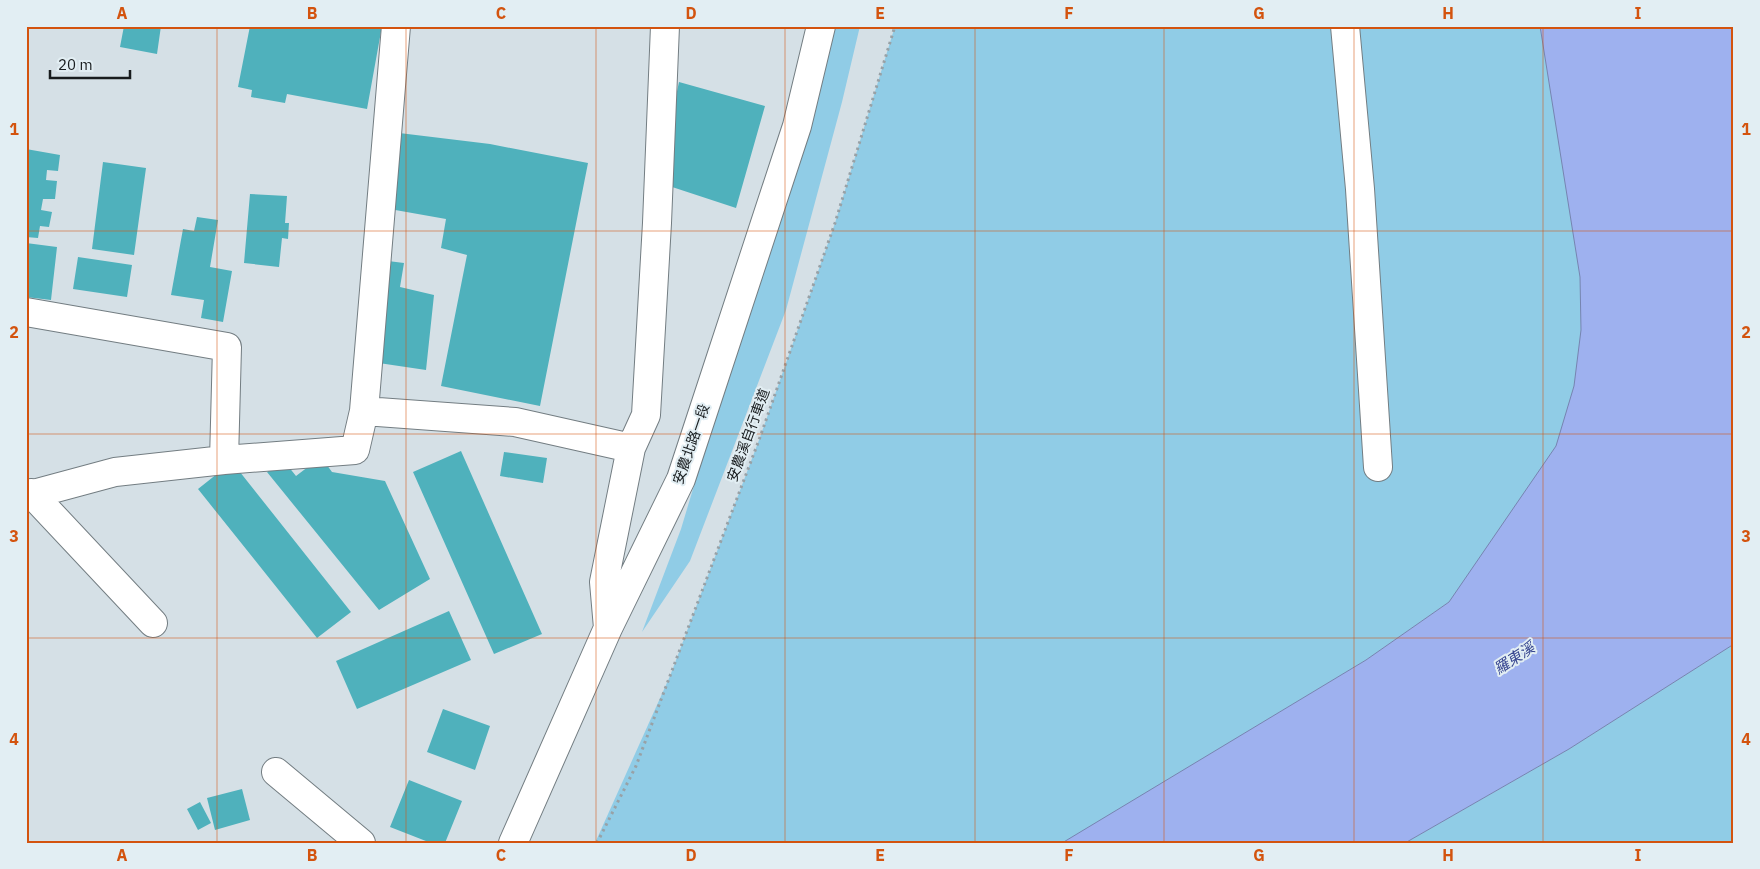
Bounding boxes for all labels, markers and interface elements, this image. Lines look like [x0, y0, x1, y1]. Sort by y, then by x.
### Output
text: A [117, 3, 128, 23]
text: B [307, 3, 318, 23]
text: C [496, 3, 506, 23]
text: D [685, 3, 697, 23]
text: E [875, 3, 885, 23]
text: F [1064, 3, 1074, 23]
text: G [1253, 3, 1265, 23]
text: H [1442, 3, 1454, 23]
text: I [1635, 3, 1642, 23]
scale bar [50, 48, 130, 80]
text: 20 m [58, 55, 93, 74]
text: 1 [9, 119, 19, 139]
text: 1 [1741, 119, 1751, 139]
text: 2 [9, 322, 19, 342]
text: 2 [1741, 322, 1751, 342]
street label: 安農溪自行車道 [723, 386, 773, 484]
street label: 安農北路一段 [669, 401, 713, 487]
text: 3 [9, 526, 19, 546]
text: 3 [1741, 526, 1751, 546]
water label: 羅東溪 [1490, 637, 1540, 678]
text: 4 [9, 729, 19, 749]
text: 4 [1741, 729, 1751, 749]
text: A [117, 845, 128, 865]
text: B [307, 845, 318, 865]
text: C [496, 845, 506, 865]
text: D [685, 845, 697, 865]
text: E [875, 845, 885, 865]
text: F [1064, 845, 1074, 865]
text: G [1253, 845, 1265, 865]
text: H [1442, 845, 1454, 865]
text: I [1635, 845, 1642, 865]

